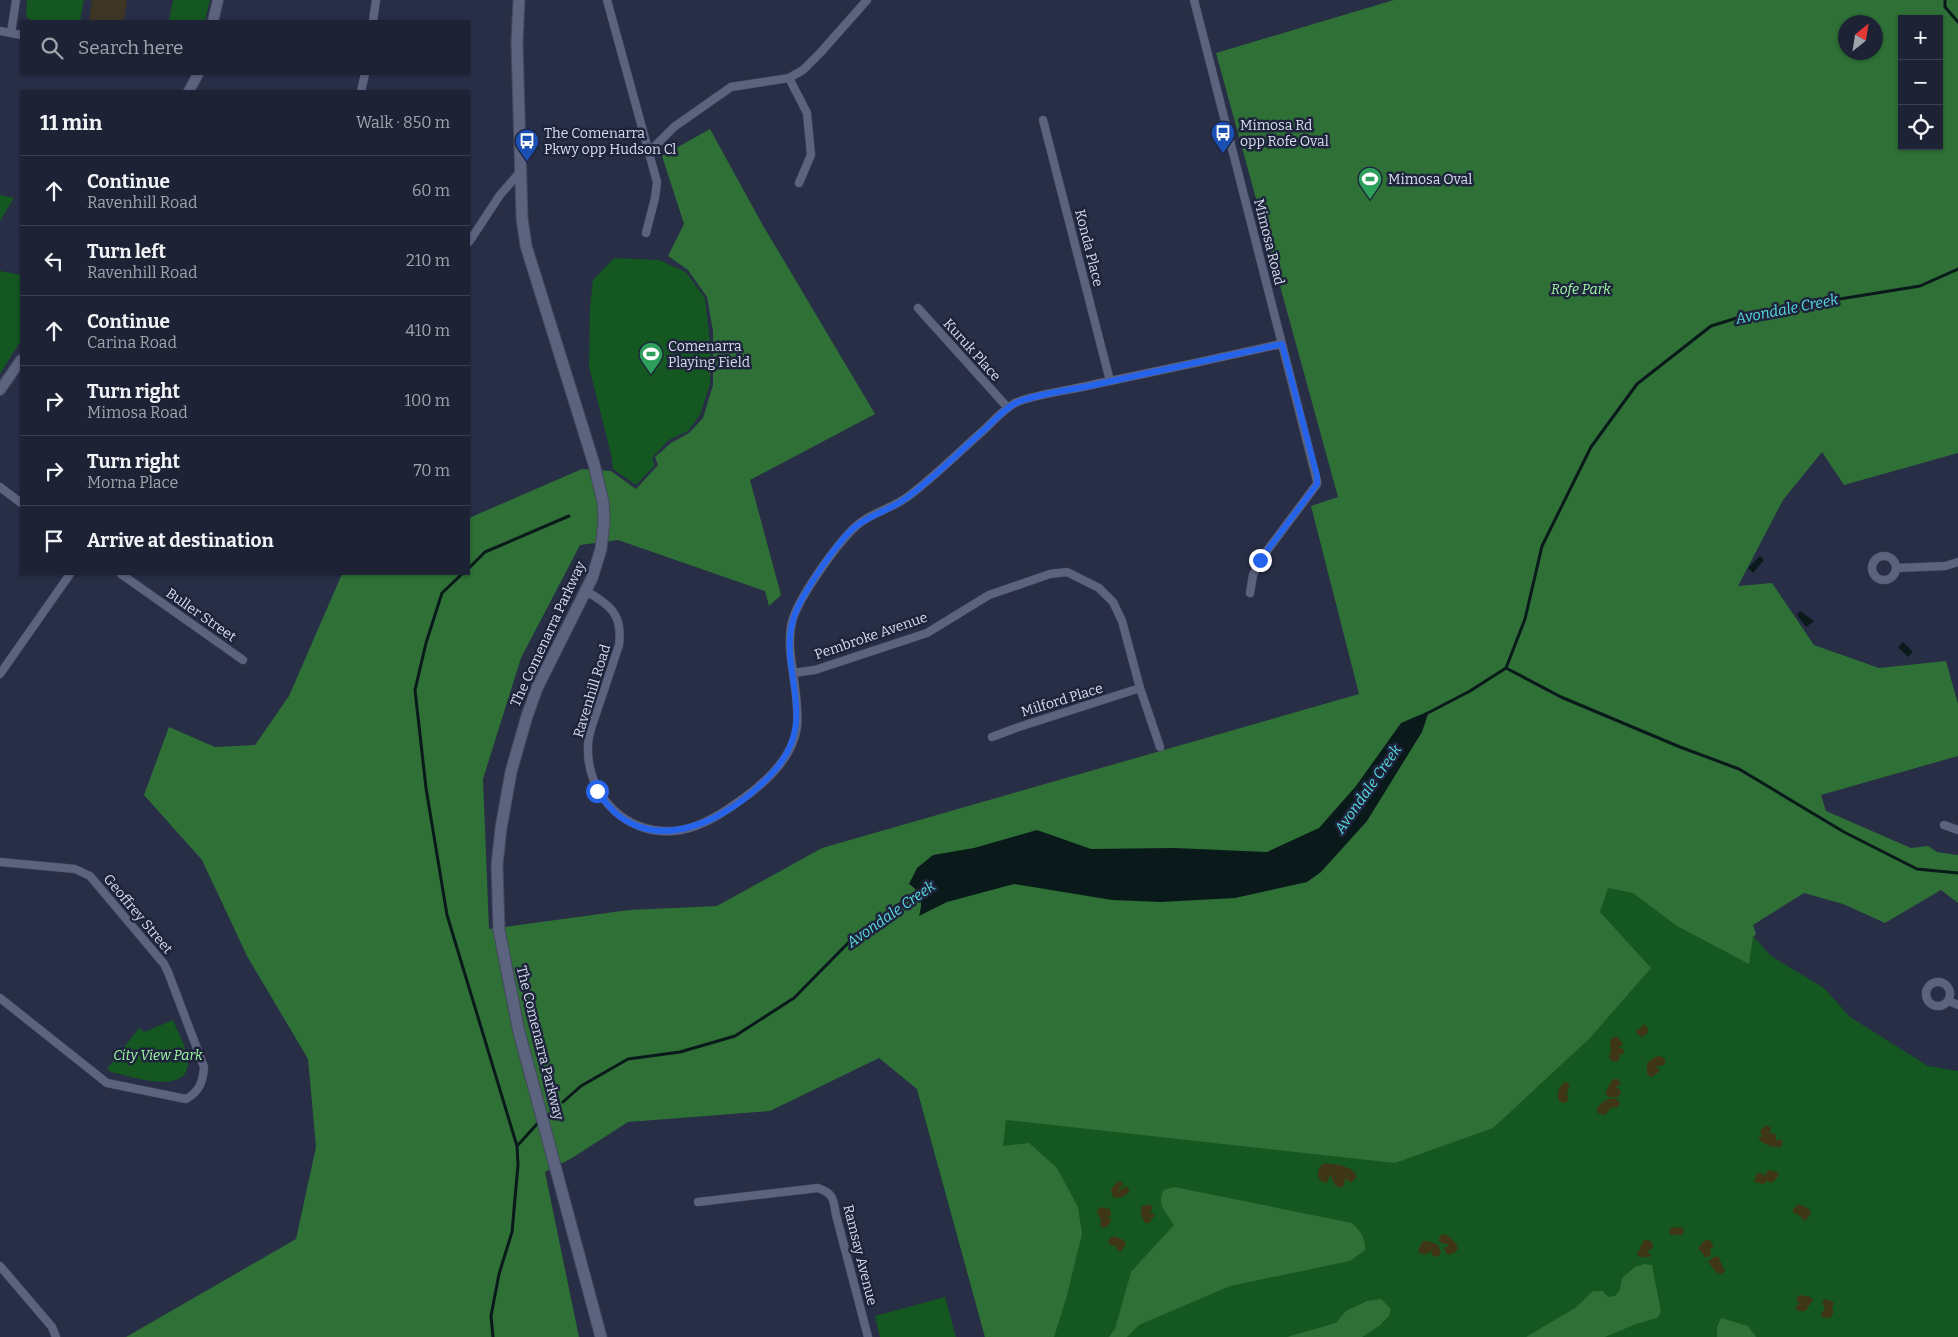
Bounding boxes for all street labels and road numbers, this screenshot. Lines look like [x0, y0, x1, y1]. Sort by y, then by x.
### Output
street label: Mimosa Road [1250, 197, 1288, 287]
street label: Konda Place [1071, 208, 1107, 288]
street label: Kuruk Place [940, 315, 1004, 385]
street label: The Comenarra Parkway [507, 558, 589, 709]
street label: Buller Street [163, 585, 239, 645]
street label: Pembroke Avenue [812, 609, 930, 663]
street label: Ravenhill Road [570, 642, 614, 740]
street label: Milford Place [1019, 679, 1105, 721]
street label: Geoffrey Street [100, 871, 176, 957]
street label: The Comenarra Parkway [513, 964, 568, 1123]
street label: Ramsay Avenue [839, 1203, 881, 1307]

